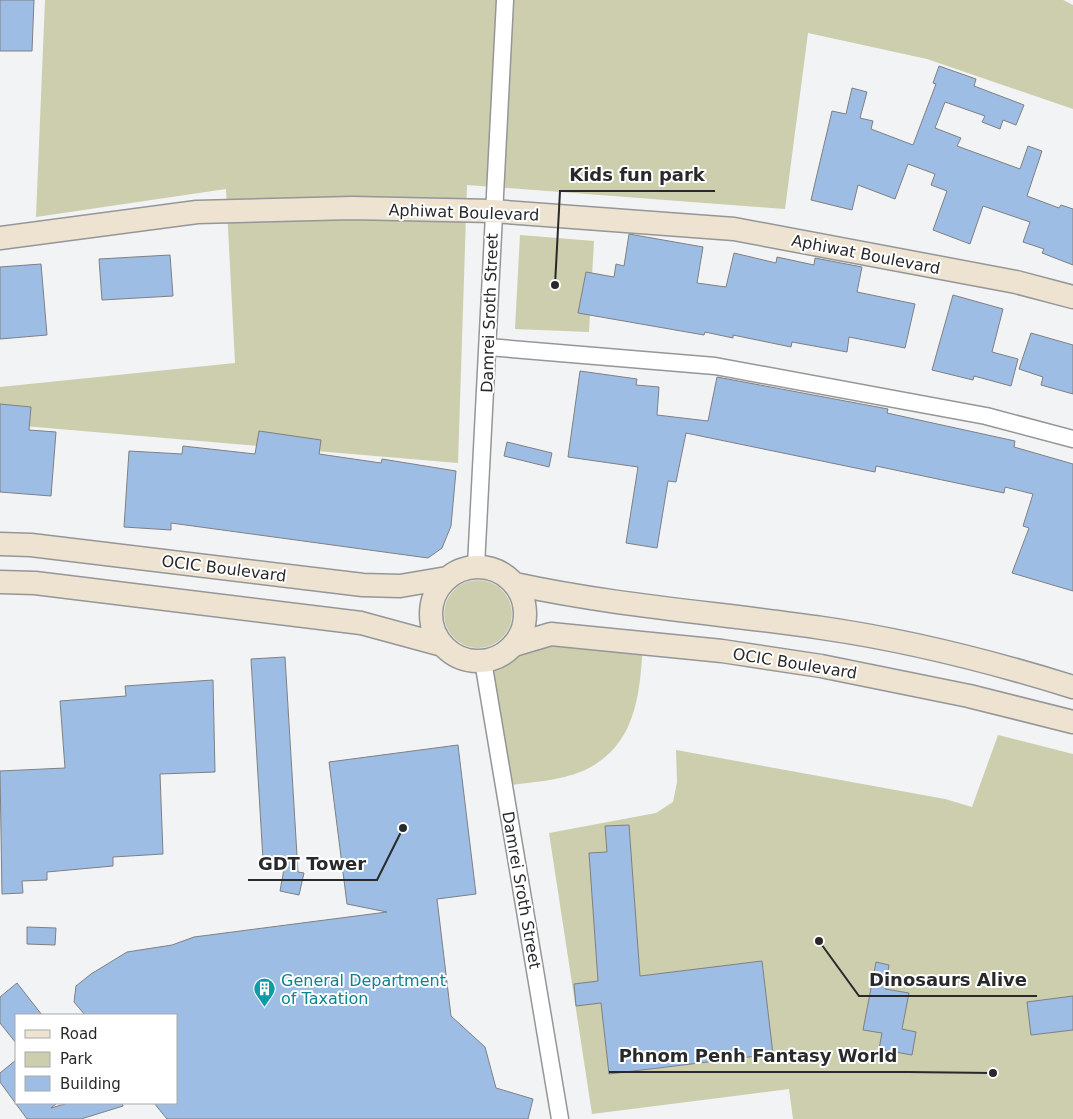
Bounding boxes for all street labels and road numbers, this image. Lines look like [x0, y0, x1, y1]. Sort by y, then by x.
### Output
street label: Aphiwat Boulevard [388, 200, 540, 225]
street label: Aphiwat Boulevard [790, 231, 942, 278]
street label: Damrei Sroth Street [477, 233, 502, 393]
street label: OCIC Boulevard [160, 551, 287, 586]
street label: OCIC Boulevard [731, 644, 858, 683]
street label: Damrei Sroth Street [498, 810, 545, 970]

